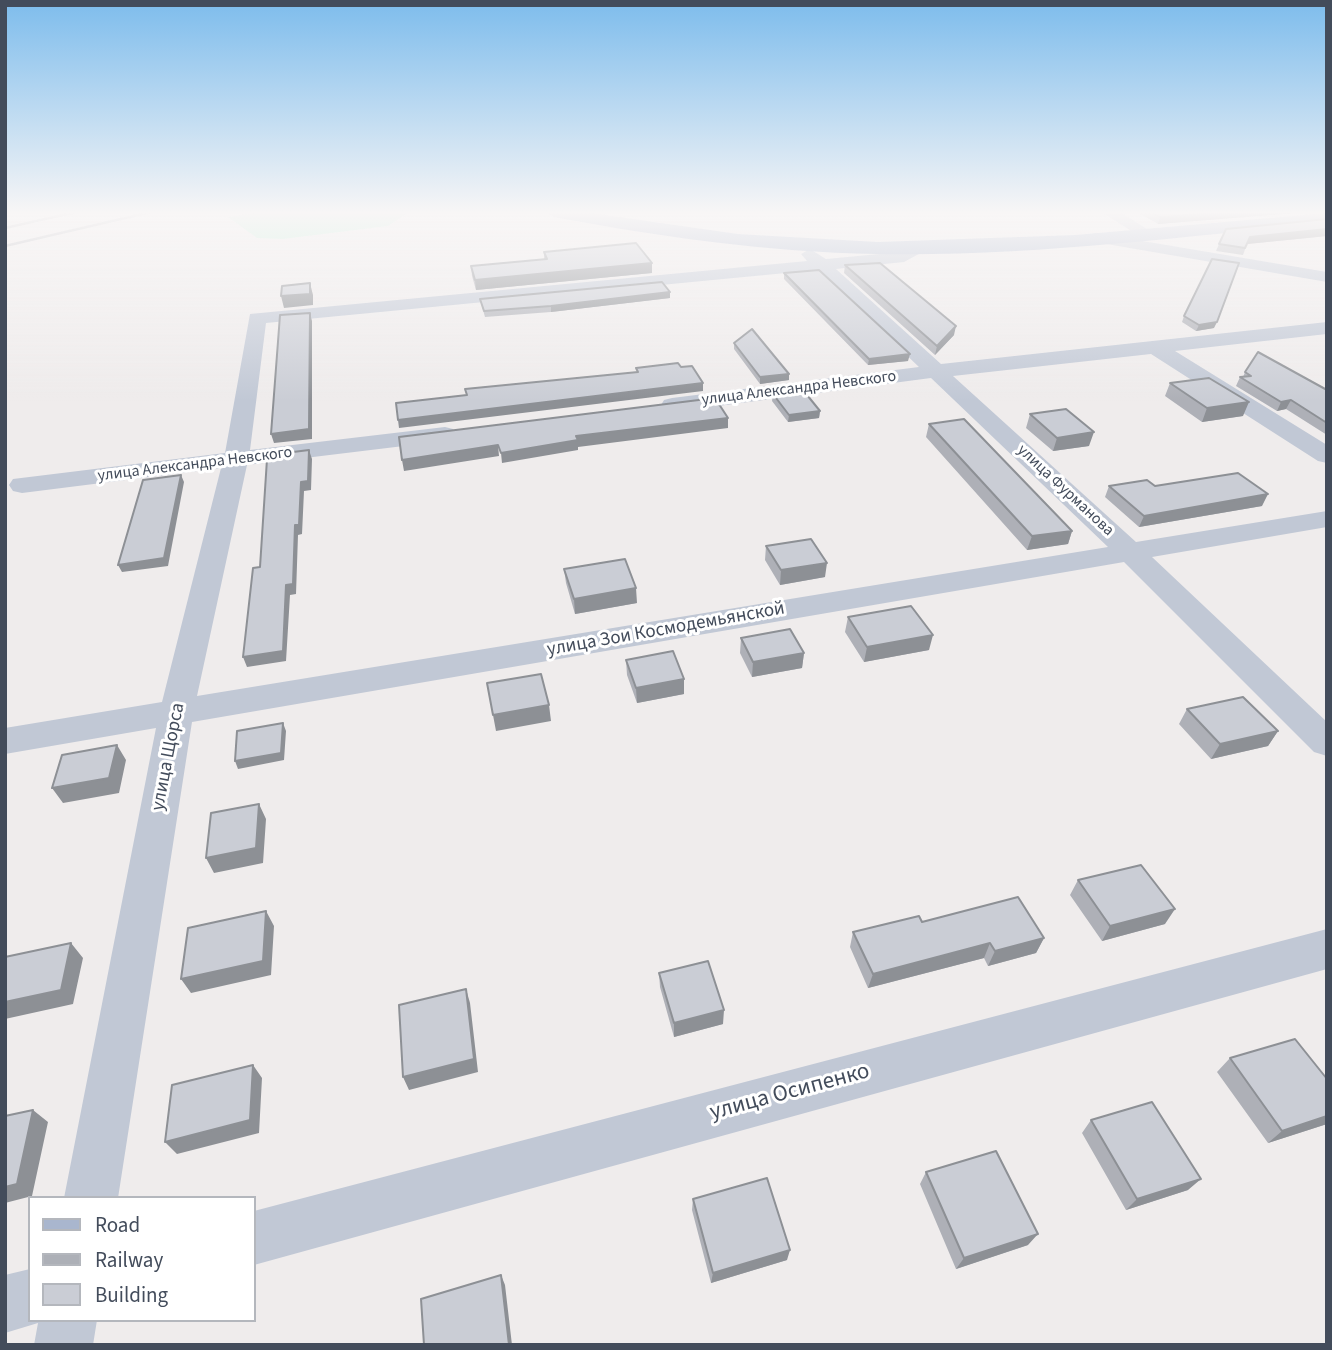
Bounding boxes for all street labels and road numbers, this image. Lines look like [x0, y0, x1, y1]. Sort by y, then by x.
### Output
street label: улица Александра Невского [701, 368, 897, 410]
street label: улица Фурманова [1013, 441, 1117, 541]
street label: улица Александра Невского [97, 444, 293, 486]
street label: улица Зои Космодемьянской [545, 598, 787, 662]
street label: улица Щорса [147, 701, 191, 813]
street label: улица Осипенко [707, 1058, 873, 1128]

